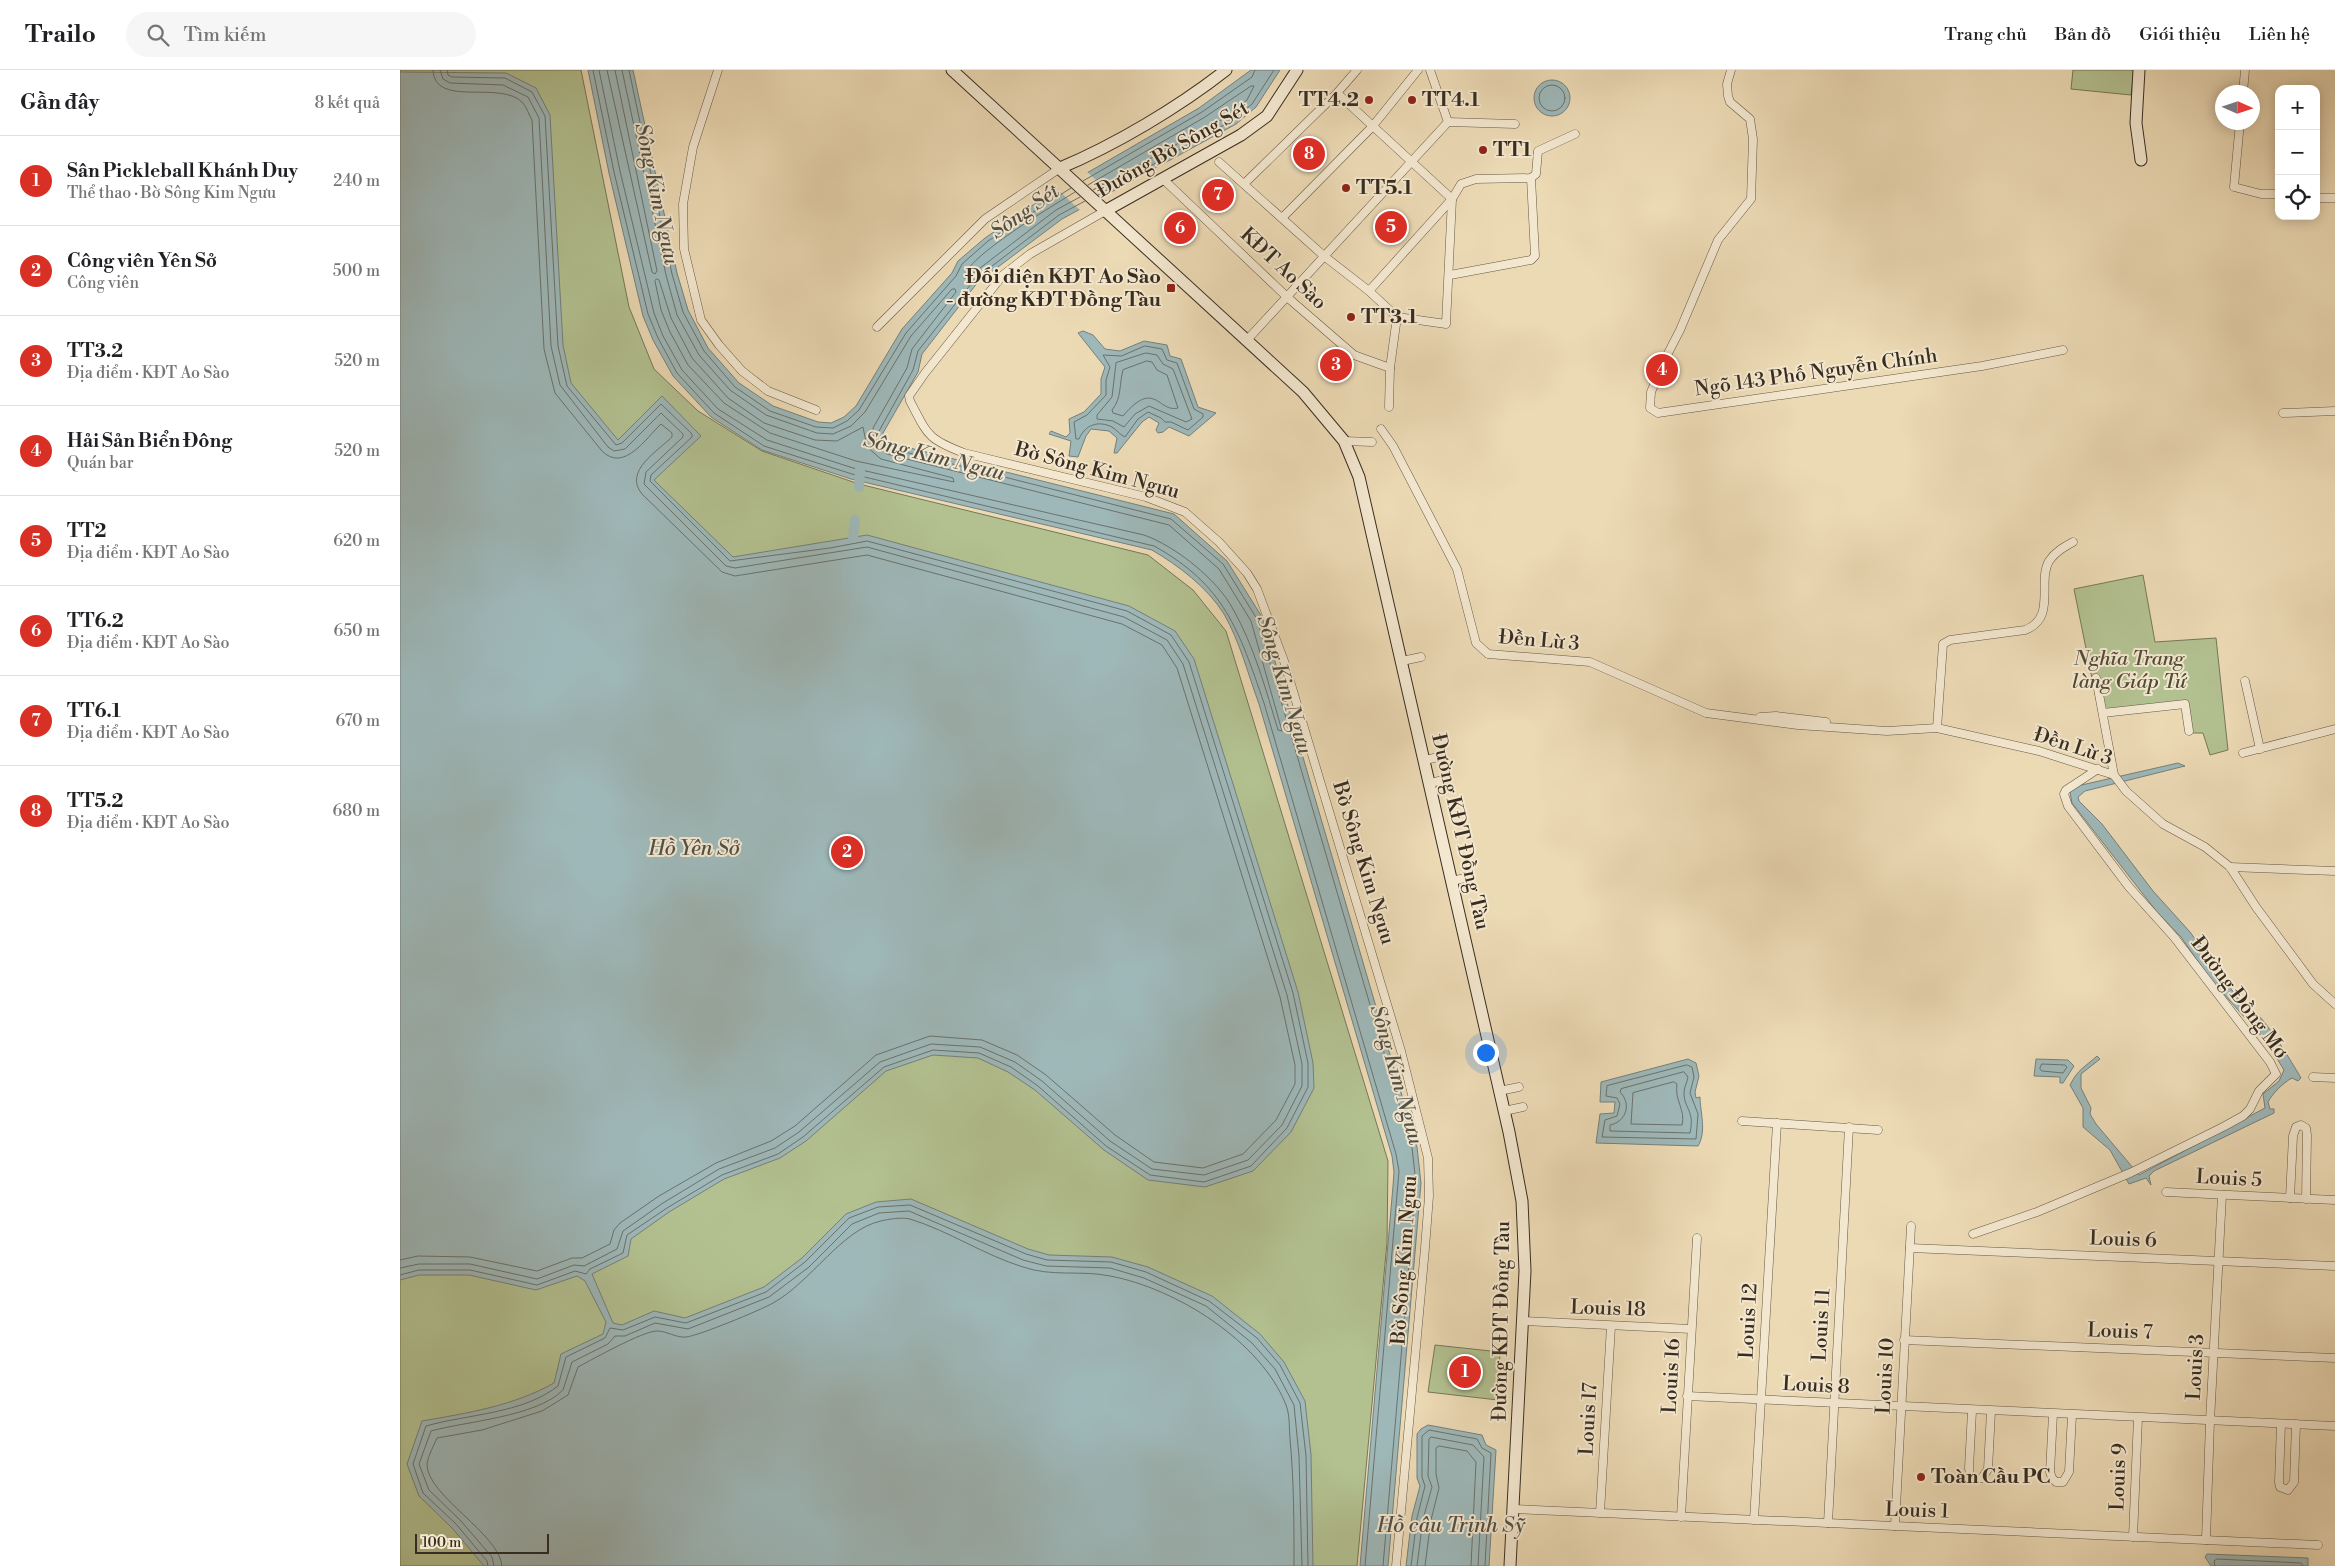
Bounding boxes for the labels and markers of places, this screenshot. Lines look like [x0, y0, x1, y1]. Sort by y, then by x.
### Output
place label: TT4.2 [1299, 88, 1359, 113]
place label: TT4.1 [1422, 88, 1480, 113]
marker: TT4.2 [1363, 94, 1375, 106]
marker: TT4.1 [1406, 94, 1418, 106]
pin: 8 [1293, 135, 1325, 173]
place label: TT1 [1493, 138, 1532, 163]
marker: TT1 [1477, 144, 1489, 156]
pin: 7 [1202, 176, 1234, 214]
place label: TT5.1 [1356, 176, 1413, 201]
marker: TT5.1 [1340, 182, 1352, 194]
pin: 5 [1375, 208, 1407, 246]
pin: 6 [1164, 209, 1196, 247]
place label: Đối diện KĐT Ao Sào - đường KĐT Đồng Tàu [946, 265, 1162, 313]
marker: Đối diện KĐT Ao Sào - đường KĐT Đồng Tàu [1165, 282, 1177, 294]
place label: TT3.1 [1361, 305, 1418, 330]
marker: TT3.1 [1345, 311, 1357, 323]
pin: 3 [1320, 346, 1352, 384]
pin: 4 [1646, 351, 1678, 389]
pin: 2 [831, 833, 863, 871]
pin: 1 [1449, 1353, 1481, 1391]
place label: Toàn Cầu PC [1931, 1465, 2050, 1490]
marker: Toàn Cầu PC [1915, 1471, 1927, 1483]

